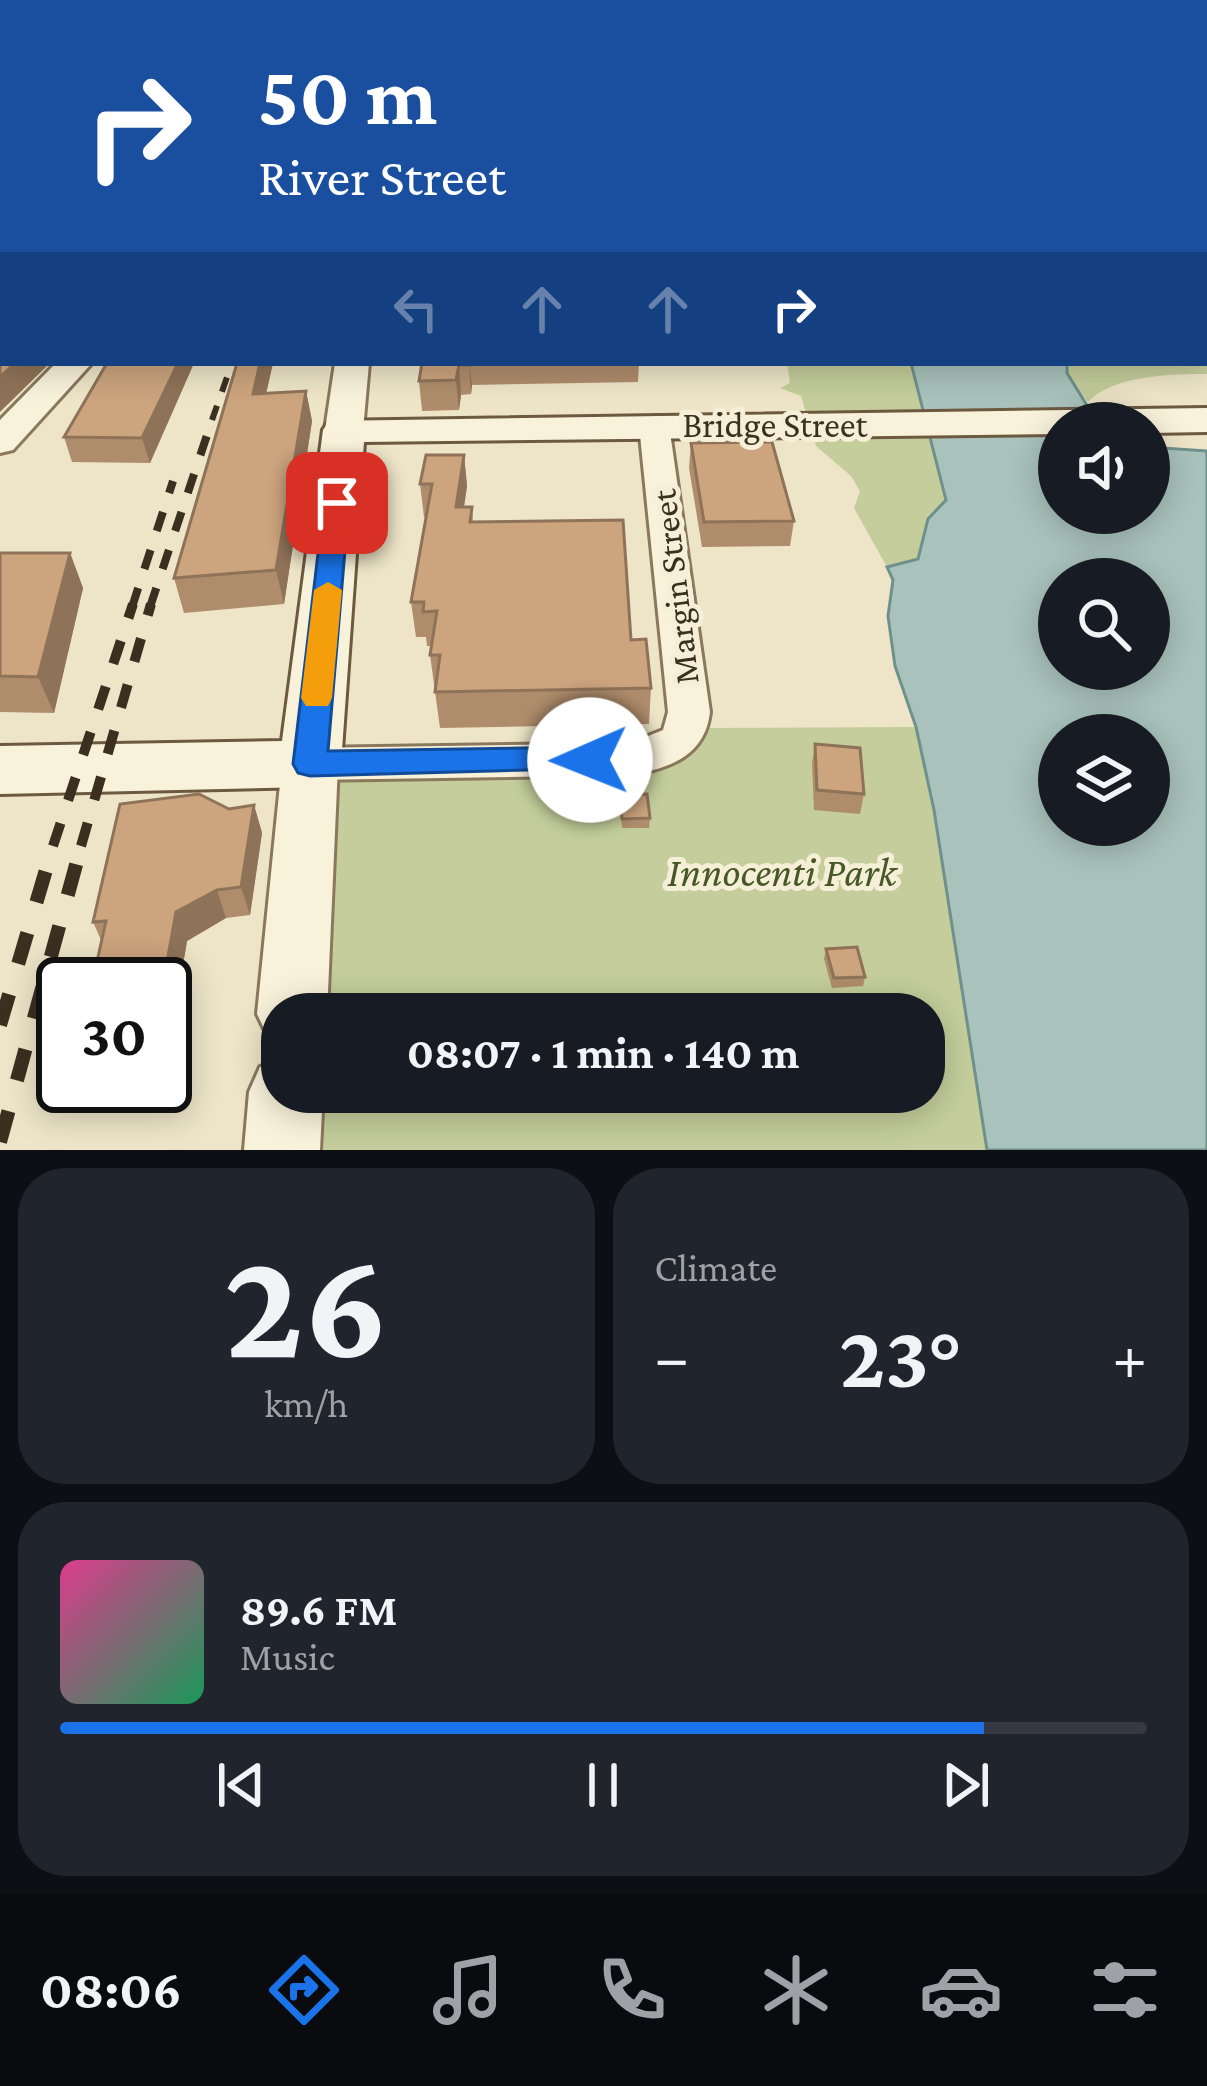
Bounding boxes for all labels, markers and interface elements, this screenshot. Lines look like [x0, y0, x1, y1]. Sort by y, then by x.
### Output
icon: right [60, 48, 216, 204]
text: 50 m [258, 49, 437, 142]
text: River Street [258, 147, 506, 207]
icon: left [383, 276, 449, 342]
icon: ahead [509, 276, 575, 342]
icon: ahead [635, 276, 701, 342]
icon: right [761, 276, 827, 342]
map controls [1038, 402, 1170, 846]
button: sound [1038, 402, 1170, 534]
street label: Bridge Street [683, 405, 869, 445]
pin [286, 452, 388, 554]
icon: arrive [304, 470, 370, 536]
street label: Margin Street [643, 486, 707, 687]
button: search [1038, 558, 1170, 690]
position arrow [527, 697, 653, 823]
button: layers [1038, 714, 1170, 846]
park label: Innocenti Park [667, 848, 898, 895]
speed limit sign: 30 [36, 957, 192, 1113]
text: 08:07 · 1 min · 140 m [407, 1028, 799, 1078]
text: 26 [224, 1217, 389, 1391]
text: Climate [655, 1246, 777, 1289]
text: 23° [839, 1306, 962, 1406]
text: − [655, 1320, 689, 1393]
text: + [1112, 1320, 1147, 1393]
text: km/h [264, 1382, 348, 1425]
text: 89.6 FM [240, 1585, 397, 1635]
text: Music [240, 1635, 335, 1678]
icon: previous [208, 1752, 274, 1818]
icon: pause [570, 1752, 636, 1818]
icon: next [933, 1752, 999, 1818]
icon: directions [262, 1948, 346, 2032]
icon: music [426, 1948, 510, 2032]
icon: phone [590, 1948, 674, 2032]
icon: climate [754, 1948, 838, 2032]
icon: car [919, 1948, 1003, 2032]
icon: filters [1083, 1948, 1167, 2032]
text: 08:06 [40, 1960, 182, 2020]

